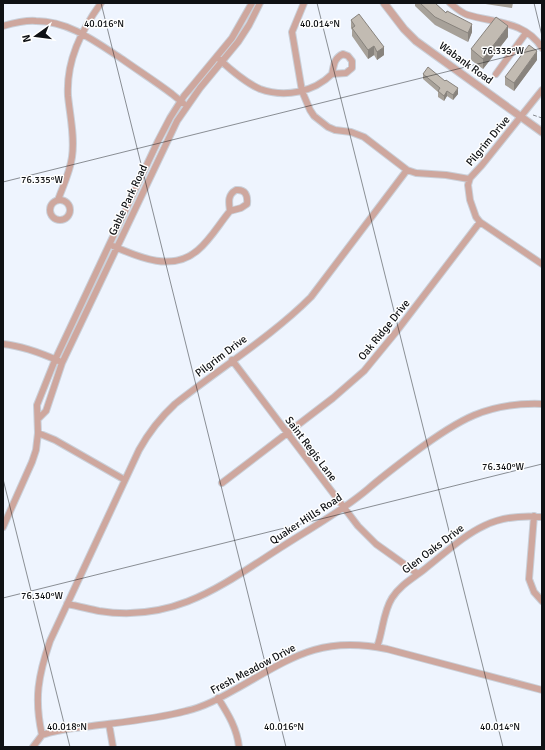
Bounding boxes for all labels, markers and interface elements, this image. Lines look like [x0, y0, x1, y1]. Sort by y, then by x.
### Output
north arrow [16, 16, 56, 56]
text: 40.016°N [84, 18, 124, 30]
text: 40.014°N [300, 18, 340, 30]
text: N [20, 33, 34, 44]
street label: Wabank Road [437, 39, 496, 87]
text: 76.335°W [482, 45, 524, 57]
street label: Pilgrim Drive [463, 113, 513, 169]
street label: Gable Park Road [106, 162, 150, 237]
text: 76.335°W [21, 174, 63, 186]
street label: Oak Ridge Drive [356, 297, 412, 363]
street label: Pilgrim Drive [193, 332, 249, 380]
street label: Saint Regis Lane [282, 414, 340, 484]
text: 76.340°W [482, 461, 524, 473]
street label: Quaker Hills Road [267, 491, 345, 547]
street label: Glen Oaks Drive [399, 521, 467, 577]
text: 76.340°W [21, 590, 63, 602]
street label: Fresh Meadow Drive [208, 641, 298, 697]
text: 40.018°N [47, 721, 87, 733]
text: 40.016°N [264, 721, 304, 733]
text: 40.014°N [480, 721, 520, 733]

